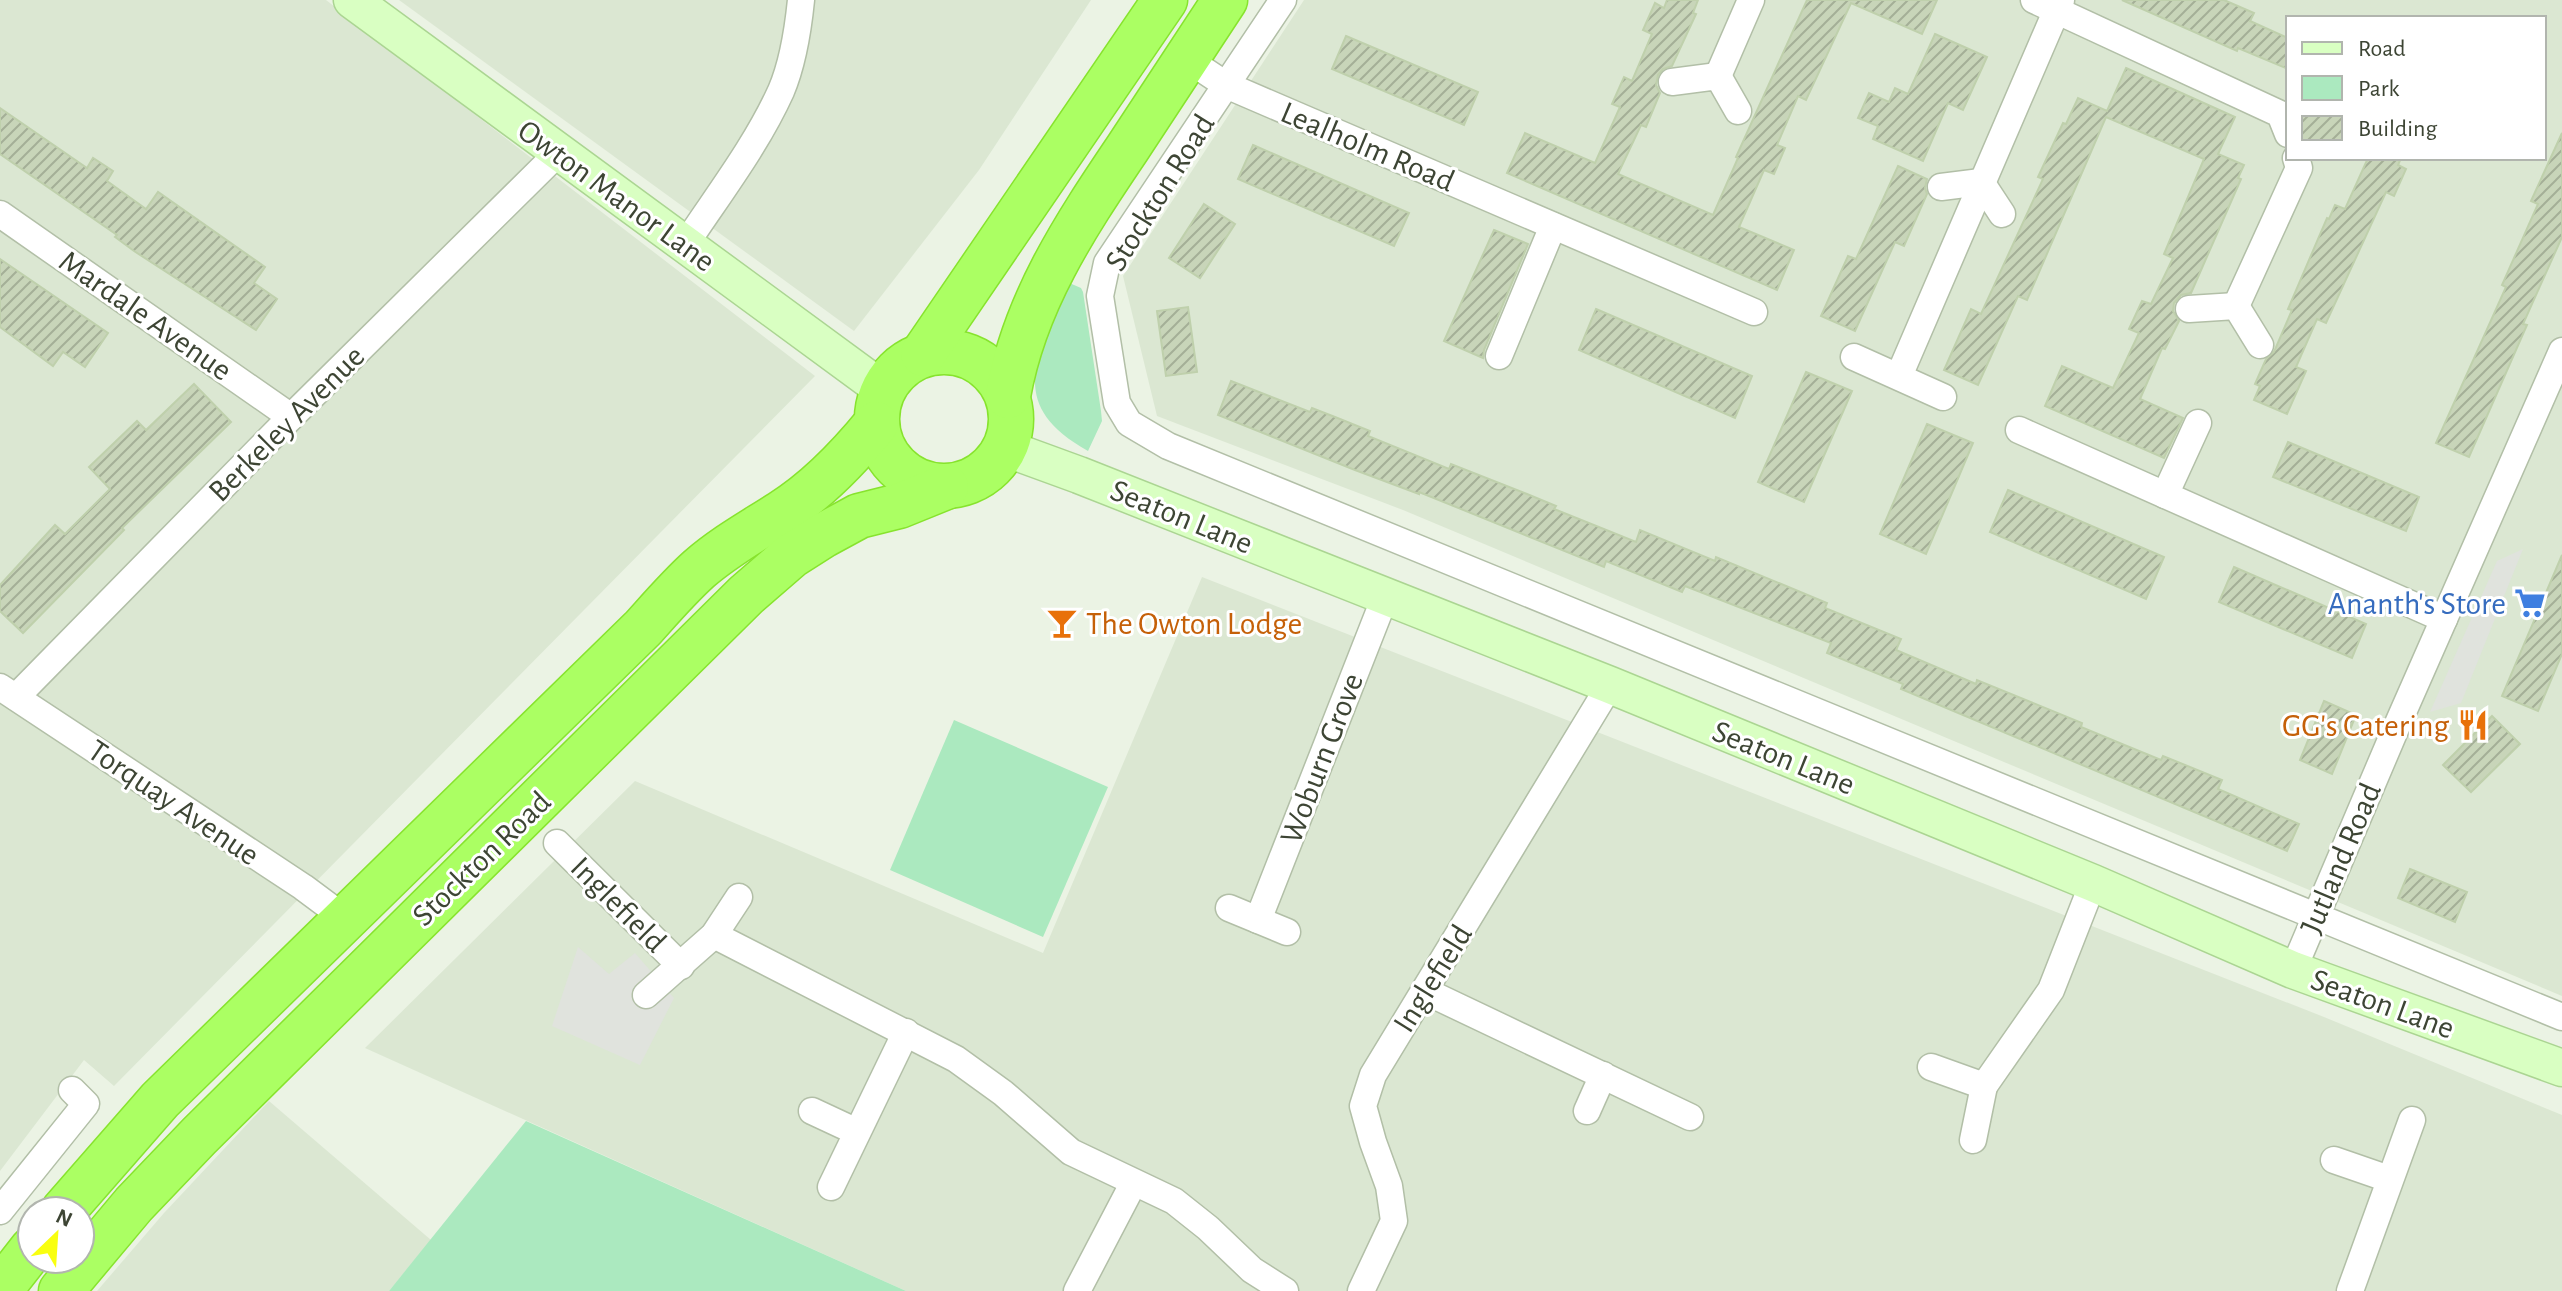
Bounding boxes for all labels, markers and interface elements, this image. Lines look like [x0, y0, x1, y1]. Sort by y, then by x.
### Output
legend [2286, 16, 2546, 160]
text: Road [2358, 37, 2406, 61]
text: Park [2358, 77, 2399, 101]
street label: Lealholm Road [1276, 96, 1459, 198]
street label: Stockton Road [1099, 109, 1221, 277]
street label: Owton Manor Lane [512, 114, 721, 278]
text: Building [2358, 117, 2437, 141]
street label: Mardale Avenue [53, 245, 237, 387]
street label: Berkeley Avenue [203, 340, 371, 508]
street label: Seaton Lane [1106, 474, 1257, 560]
supermarket icon: Ananth's Store [2513, 586, 2547, 620]
place label: Ananth's Store [2328, 588, 2506, 620]
bar icon: The Owton Lodge [1045, 606, 1079, 640]
place label: The Owton Lodge [1086, 608, 1302, 640]
street label: Woburn Grove [1275, 669, 1369, 848]
restaurant icon: GG's Catering [2456, 708, 2490, 742]
place label: GG's Catering [2282, 710, 2449, 742]
street label: Seaton Lane [1708, 715, 1859, 801]
street label: Torquay Avenue [82, 734, 265, 872]
street label: Jutland Road [2295, 778, 2387, 939]
street label: Stockton Road [407, 785, 557, 932]
street label: Inglefield [565, 851, 672, 958]
street label: Inglefield [1387, 919, 1478, 1038]
street label: Seaton Lane [2307, 963, 2459, 1045]
north arrow [16, 1195, 96, 1275]
text: N [52, 1205, 76, 1231]

